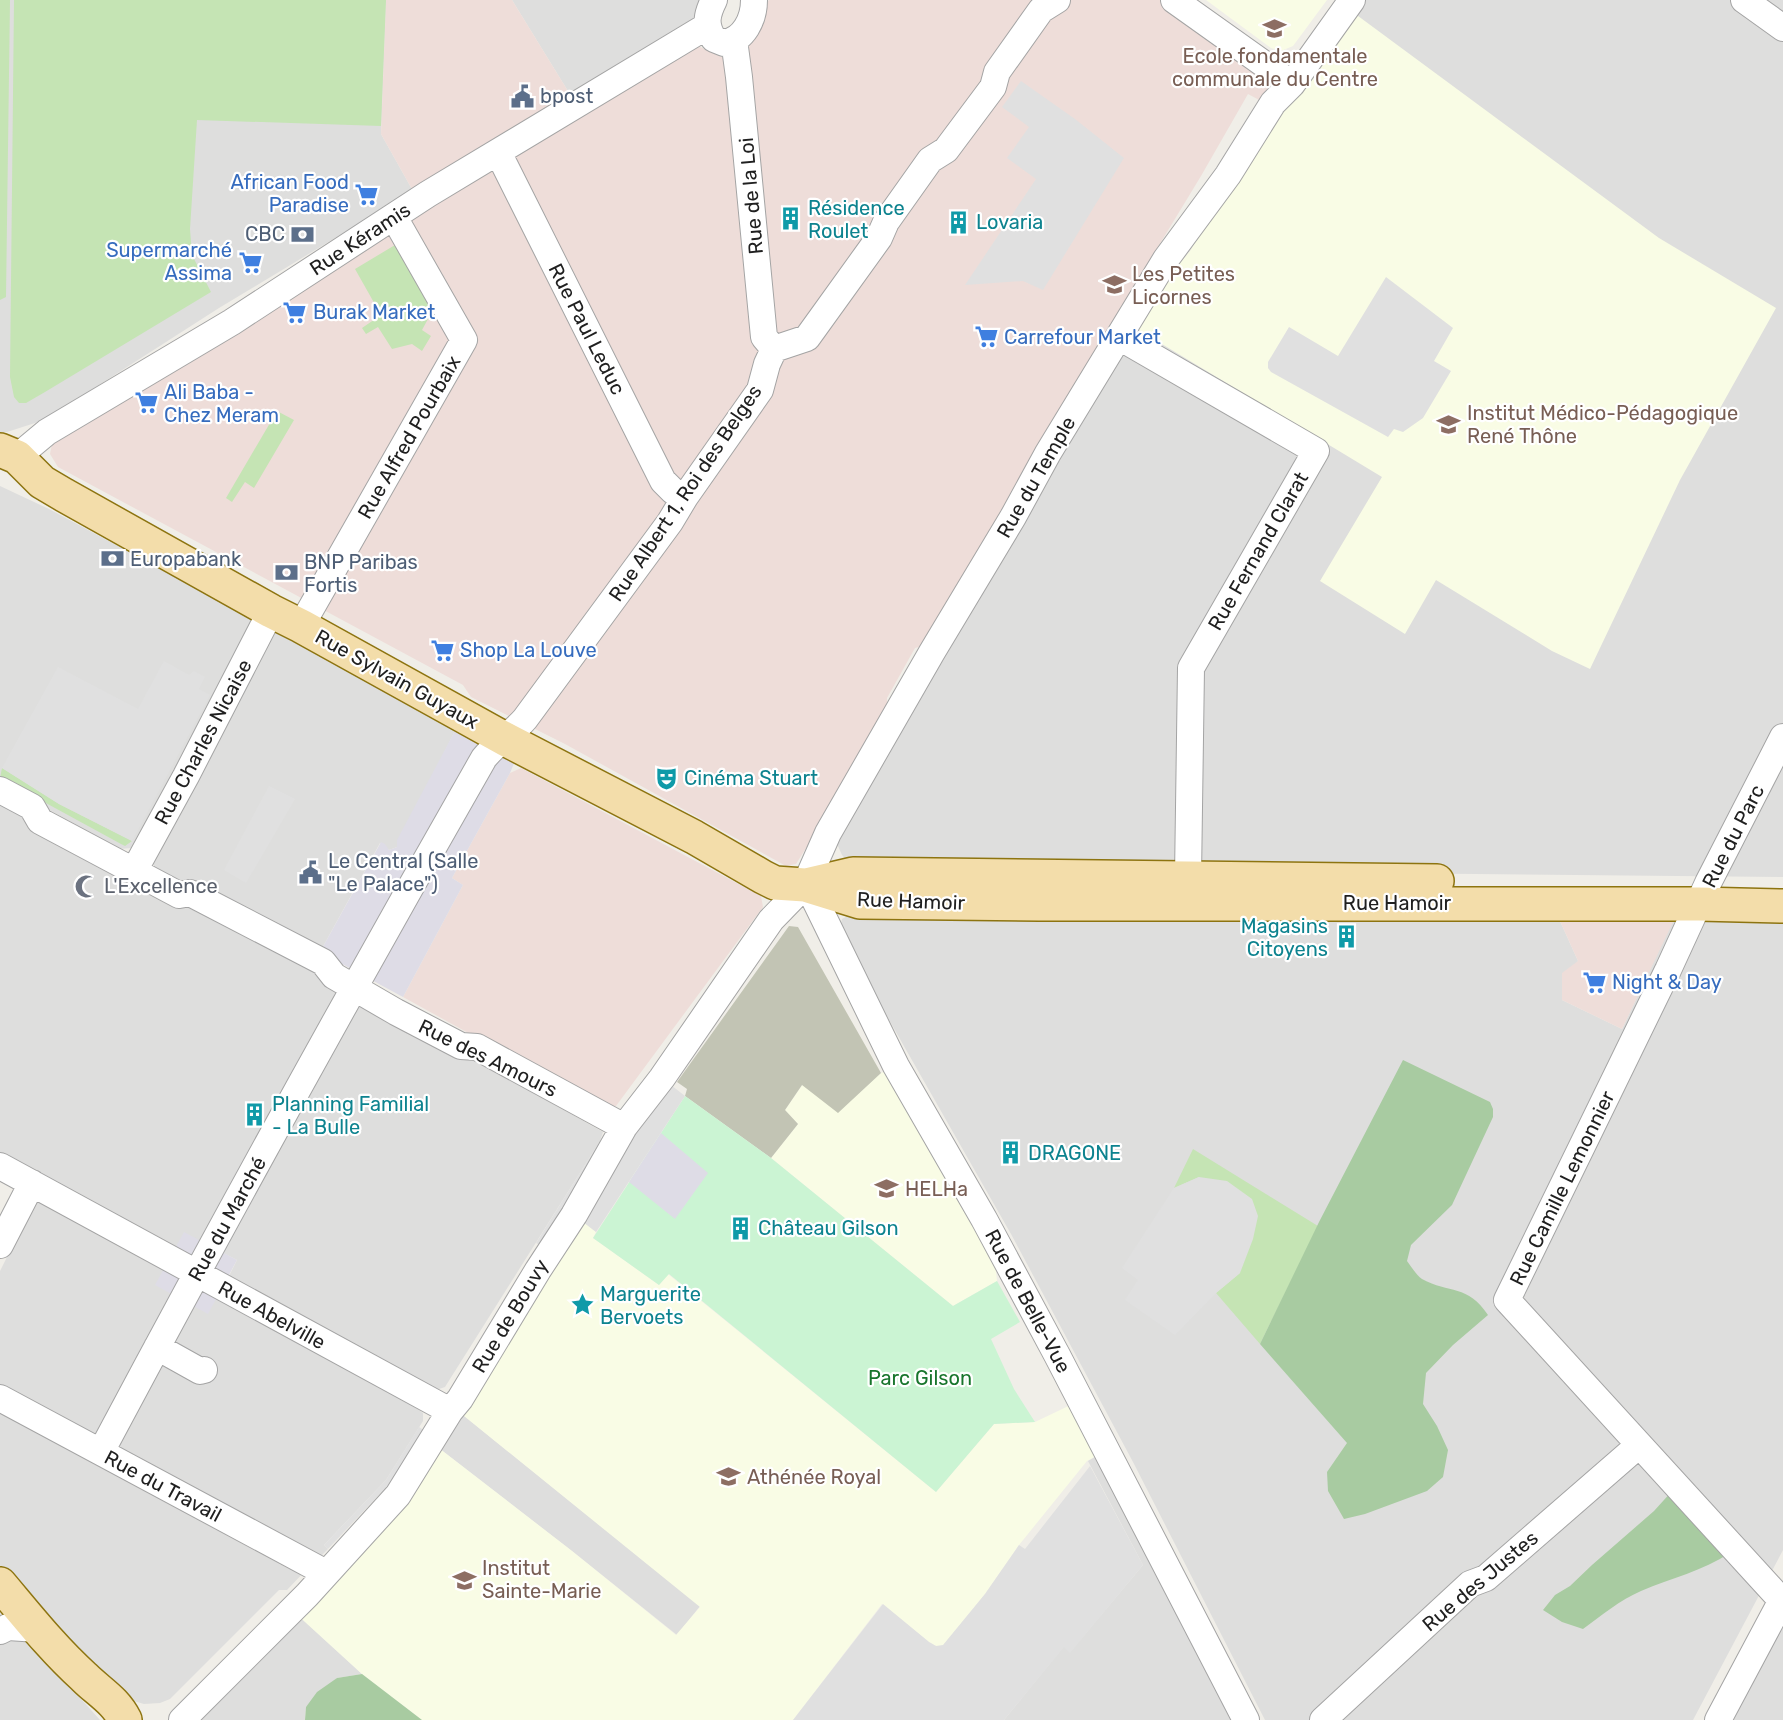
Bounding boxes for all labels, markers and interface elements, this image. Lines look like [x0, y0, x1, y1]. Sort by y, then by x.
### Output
school or university icon: Ecole fondamentale communale du Centre [1262, 15, 1288, 41]
place label: Ecole fondamentale communale du Centre [1172, 44, 1378, 91]
public building icon: bpost [509, 83, 535, 109]
place label: bpost [540, 84, 593, 108]
street label: Rue de la Loi [734, 136, 768, 256]
place label: African Food Paradise [230, 170, 349, 217]
supermarket icon: African Food Paradise [354, 181, 380, 207]
place label: Résidence Roulet [808, 196, 905, 243]
street label: Rue Kéramis [305, 198, 415, 280]
building icon: Résidence Roulet [777, 206, 803, 232]
building icon: Lovaria [945, 209, 971, 235]
place label: Lovaria [976, 210, 1043, 234]
bank icon: CBC [290, 221, 316, 247]
place label: CBC [245, 222, 285, 246]
place label: Supermarché Assima [106, 238, 232, 285]
supermarket icon: Supermarché Assima [237, 249, 263, 275]
street label: Rue Paul Leduc [544, 259, 630, 399]
place label: Les Petites Licornes [1132, 262, 1235, 309]
school or university icon: Les Petites Licornes [1101, 272, 1127, 298]
supermarket icon: Burak Market [282, 299, 308, 325]
place label: Burak Market [313, 300, 435, 324]
supermarket icon: Carrefour Market [973, 324, 999, 350]
place label: Carrefour Market [1004, 325, 1161, 349]
street label: Rue Alfred Pourbaix [352, 351, 466, 523]
place label: Ali Baba - Chez Meram [164, 380, 279, 427]
street label: Rue Albert 1, Roi des Belges [603, 380, 767, 606]
supermarket icon: Ali Baba - Chez Meram [133, 390, 159, 416]
place label: Institut Médico-Pédagogique René Thône [1467, 401, 1738, 448]
street label: Rue du Temple [992, 412, 1080, 542]
school or university icon: Institut Médico-Pédagogique René Thône [1436, 412, 1462, 438]
street label: Rue Fernand Clarat [1203, 467, 1313, 635]
bank icon: Europabank [99, 546, 125, 572]
place label: Europabank [130, 547, 242, 571]
place label: BNP Paribas Fortis [304, 550, 418, 597]
bank icon: BNP Paribas Fortis [273, 560, 299, 586]
street label: Rue Sylvain Guyaux [311, 624, 483, 734]
supermarket icon: Shop La Louve [429, 637, 455, 663]
place label: Shop La Louve [460, 638, 597, 662]
street label: Rue Charles Nicaise [149, 655, 257, 829]
theatre icon: Cinéma Stuart [653, 765, 679, 791]
place label: Cinéma Stuart [684, 766, 818, 790]
street label: Rue du Parc [1697, 781, 1769, 891]
place label: Le Central (Salle "Le Palace") [328, 849, 478, 896]
public building icon: Le Central (Salle "Le Palace") [297, 859, 323, 885]
mosque icon: L'Excellence [73, 873, 99, 899]
place label: L'Excellence [104, 874, 218, 898]
street label: Rue Hamoir [856, 887, 966, 915]
street label: Rue Hamoir [1343, 891, 1452, 915]
place label: Magasins Citoyens [1241, 914, 1328, 961]
building icon: Magasins Citoyens [1333, 924, 1359, 950]
supermarket icon: Night & Day [1581, 969, 1607, 995]
place label: Night & Day [1612, 970, 1722, 994]
street label: Rue des Amours [415, 1014, 561, 1102]
street label: Rue Camille Lemonnier [1504, 1086, 1620, 1289]
place label: Planning Familial - La Bulle [272, 1092, 429, 1139]
building icon: Planning Familial - La Bulle [241, 1102, 267, 1128]
building icon: DRAGONE [997, 1140, 1023, 1166]
place label: DRAGONE [1028, 1141, 1121, 1165]
street label: Rue du Marché [183, 1152, 271, 1286]
school or university icon: HELHa [874, 1176, 900, 1202]
place label: HELHa [905, 1177, 968, 1201]
building icon: Château Gilson [727, 1215, 753, 1241]
place label: Château Gilson [758, 1216, 899, 1240]
street label: Rue de Belle-Vue [980, 1225, 1076, 1377]
street label: Rue de Bouvy [467, 1255, 553, 1377]
street label: Rue Abelville [214, 1276, 330, 1354]
place label: Marguerite Bervoets [600, 1282, 701, 1329]
place icon: Marguerite Bervoets [569, 1292, 595, 1318]
park label: Parc Gilson [868, 1366, 972, 1390]
street label: Rue du Travail [100, 1445, 226, 1527]
school or university icon: Athénée Royal [716, 1464, 742, 1490]
place label: Athénée Royal [747, 1465, 881, 1489]
street label: Rue des Justes [1417, 1526, 1543, 1636]
place label: Institut Sainte-Marie [482, 1556, 601, 1603]
school or university icon: Institut Sainte-Marie [451, 1567, 477, 1593]

